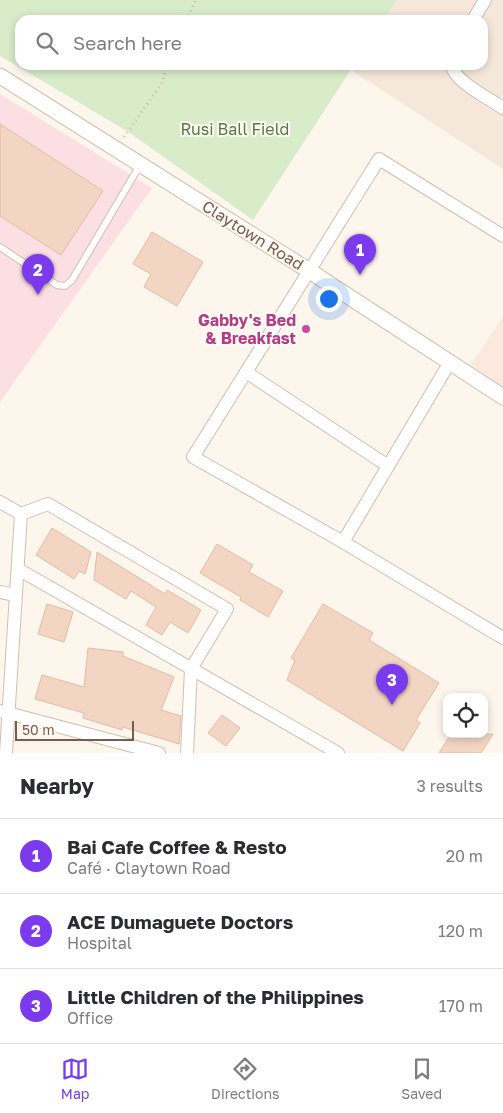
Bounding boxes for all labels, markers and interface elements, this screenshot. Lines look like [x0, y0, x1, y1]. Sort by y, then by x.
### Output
search box [15, 15, 488, 70]
icon: search [33, 29, 61, 57]
text: Search here [73, 31, 182, 54]
park label: Rusi Ball Field [181, 119, 289, 139]
street label: Claytown Road [199, 196, 307, 274]
pin: 1 [344, 234, 376, 275]
pin: 2 [22, 254, 54, 295]
your location [316, 286, 342, 312]
place label: Gabby's Bed & Breakfast [198, 310, 296, 348]
marker: Gabby's Bed & Breakfast [300, 323, 312, 335]
pin: 3 [376, 664, 408, 705]
map controls [443, 693, 488, 738]
button: locate [443, 693, 488, 738]
scale bar [15, 718, 134, 741]
text: 50 m [22, 721, 55, 738]
text: Nearby [20, 773, 94, 799]
text: 3 results [416, 776, 483, 796]
text: Bai Cafe Coffee & Resto [67, 835, 287, 858]
text: 1 [32, 846, 40, 866]
text: 20 m [446, 846, 483, 866]
text: Café · Claytown Road [67, 858, 231, 878]
text: ACE Dumaguete Doctors [67, 910, 293, 933]
text: 2 [31, 921, 41, 941]
text: 120 m [438, 921, 483, 941]
text: Hospital [67, 933, 132, 953]
text: Little Children of the Philippines [67, 985, 364, 1008]
text: 3 [31, 996, 41, 1016]
text: 170 m [439, 996, 483, 1016]
text: Office [67, 1008, 113, 1028]
tab: Map [61, 1055, 89, 1102]
tab: Directions [211, 1055, 280, 1102]
tab: Saved [401, 1055, 442, 1102]

